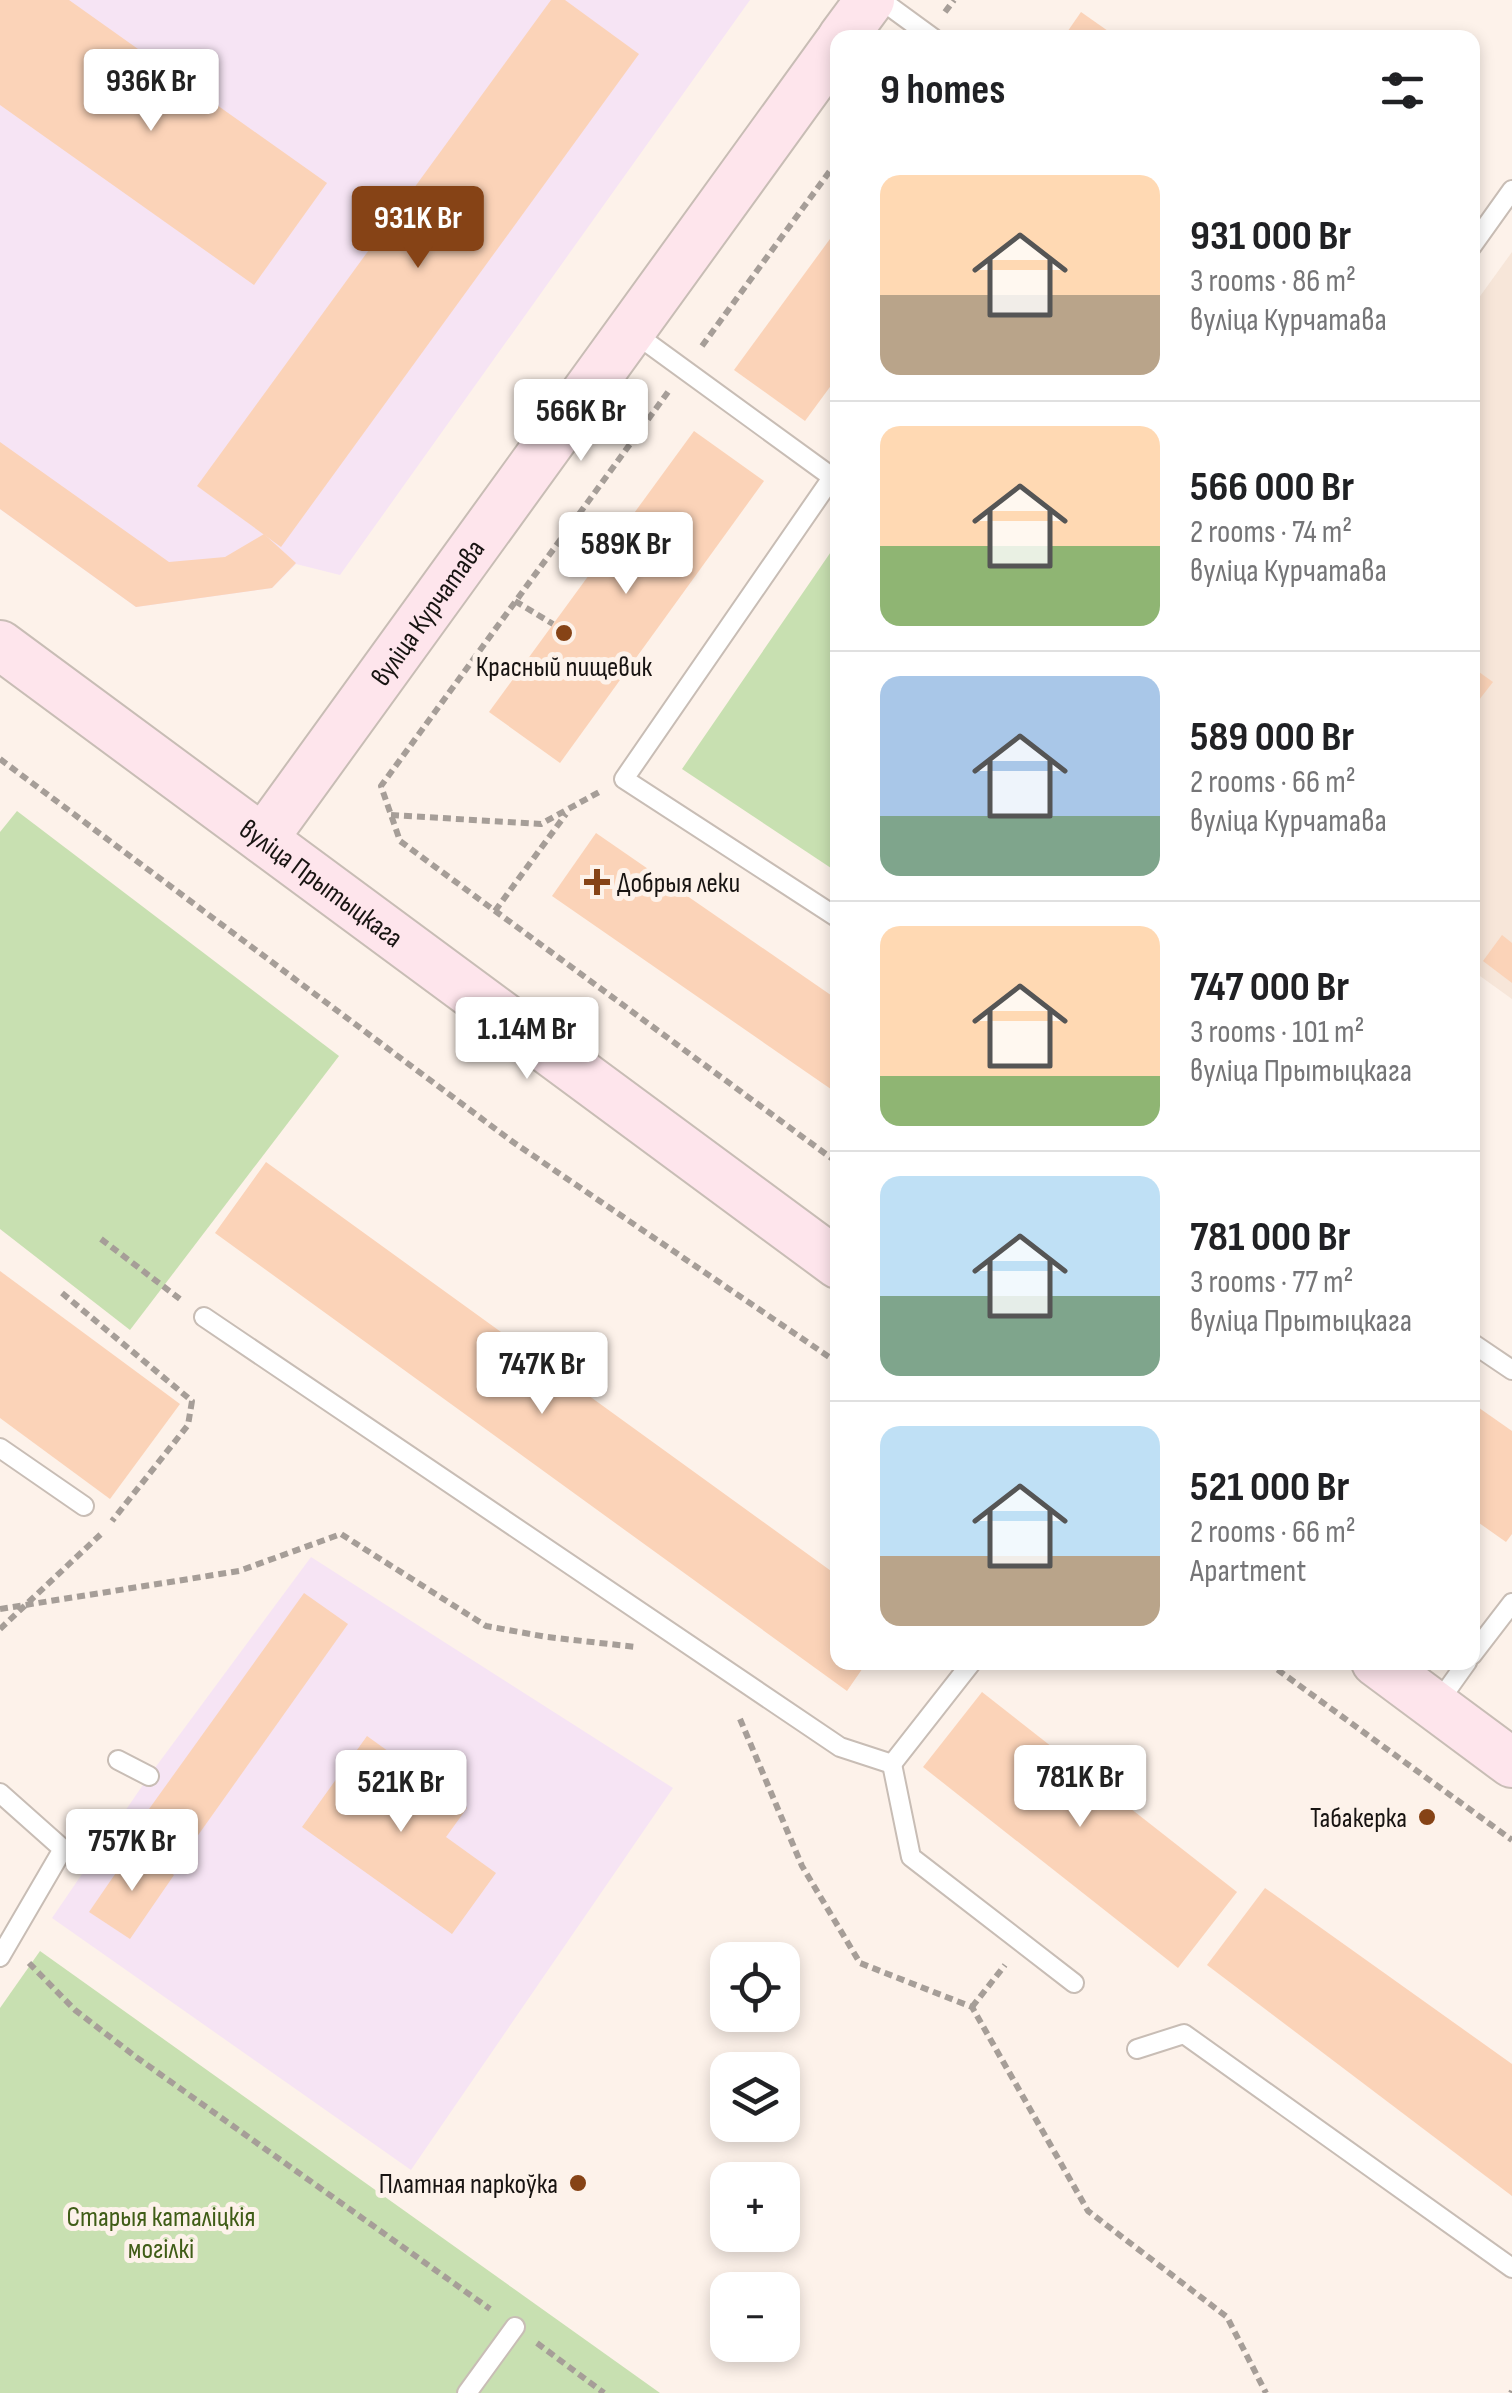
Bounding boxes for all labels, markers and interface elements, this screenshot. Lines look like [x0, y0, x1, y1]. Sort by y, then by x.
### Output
pin: 936K Br [59, 49, 243, 134]
text: 936K Br [106, 62, 196, 101]
icon: filters [1375, 63, 1430, 118]
text: 9 homes [880, 65, 1005, 116]
pin: 931K Br [326, 186, 510, 271]
text: 931K Br [374, 199, 462, 238]
text: 931 000 Br [1190, 211, 1351, 262]
icon: home [960, 215, 1080, 335]
text: 3 rooms · 86 m² [1190, 262, 1356, 301]
text: вуліца Курчатава [1190, 301, 1387, 340]
pin: 566K Br [489, 379, 673, 464]
text: 566K Br [536, 392, 626, 431]
text: 566 000 Br [1190, 462, 1354, 513]
icon: home [960, 466, 1080, 586]
pin: 589K Br [534, 512, 718, 597]
text: 2 rooms · 74 m² [1190, 513, 1352, 552]
text: 589K Br [581, 525, 671, 564]
street label: вуліца Курчатава [364, 534, 492, 692]
text: вуліца Курчатава [1190, 552, 1387, 591]
marker: Красный пищевик [553, 622, 575, 644]
place label: Красный пищевик [476, 651, 653, 684]
text: 589 000 Br [1190, 712, 1354, 763]
icon: home [960, 716, 1080, 836]
text: 2 rooms · 66 m² [1190, 763, 1356, 802]
text: вуліца Курчатава [1190, 802, 1387, 841]
street label: вуліца Прытыцкага [233, 813, 409, 955]
place label: Добрыя леки [617, 867, 740, 900]
marker: Добрыя леки [586, 871, 608, 893]
text: 747 000 Br [1190, 962, 1349, 1013]
icon: home [960, 966, 1080, 1086]
pin: 1.14M Br [424, 997, 630, 1082]
text: 1.14M Br [478, 1010, 576, 1049]
text: 3 rooms · 101 m² [1190, 1013, 1365, 1052]
text: вуліца Прытыцкага [1190, 1052, 1412, 1091]
text: 781 000 Br [1190, 1212, 1350, 1263]
icon: home [960, 1216, 1080, 1336]
text: 3 rooms · 77 m² [1190, 1263, 1354, 1302]
text: вуліца Прытыцкага [1190, 1302, 1412, 1341]
pin: 747K Br [450, 1332, 634, 1417]
text: 747K Br [499, 1345, 585, 1384]
text: 521 000 Br [1190, 1462, 1349, 1513]
icon: home [960, 1466, 1080, 1586]
text: 2 rooms · 66 m² [1190, 1513, 1356, 1552]
text: Apartment [1190, 1552, 1306, 1591]
pin: 781K Br [988, 1745, 1172, 1830]
pin: 521K Br [309, 1750, 493, 1835]
text: 781K Br [1036, 1758, 1124, 1797]
text: 521K Br [358, 1763, 444, 1802]
place label: Табакерка [1310, 1802, 1407, 1835]
marker: Табакерка [1416, 1806, 1438, 1828]
pin: 757K Br [40, 1809, 224, 1894]
text: 757K Br [88, 1822, 176, 1861]
map controls [710, 1942, 800, 2362]
button: locate [710, 1942, 800, 2032]
button: layers [710, 2052, 800, 2142]
button: + [710, 2162, 800, 2252]
place label: Платная паркоўка [379, 2168, 558, 2201]
marker: Платная паркоўка [567, 2172, 589, 2194]
park label: Старыя каталіцкія могілкі [67, 2201, 255, 2266]
button: − [710, 2272, 800, 2362]

